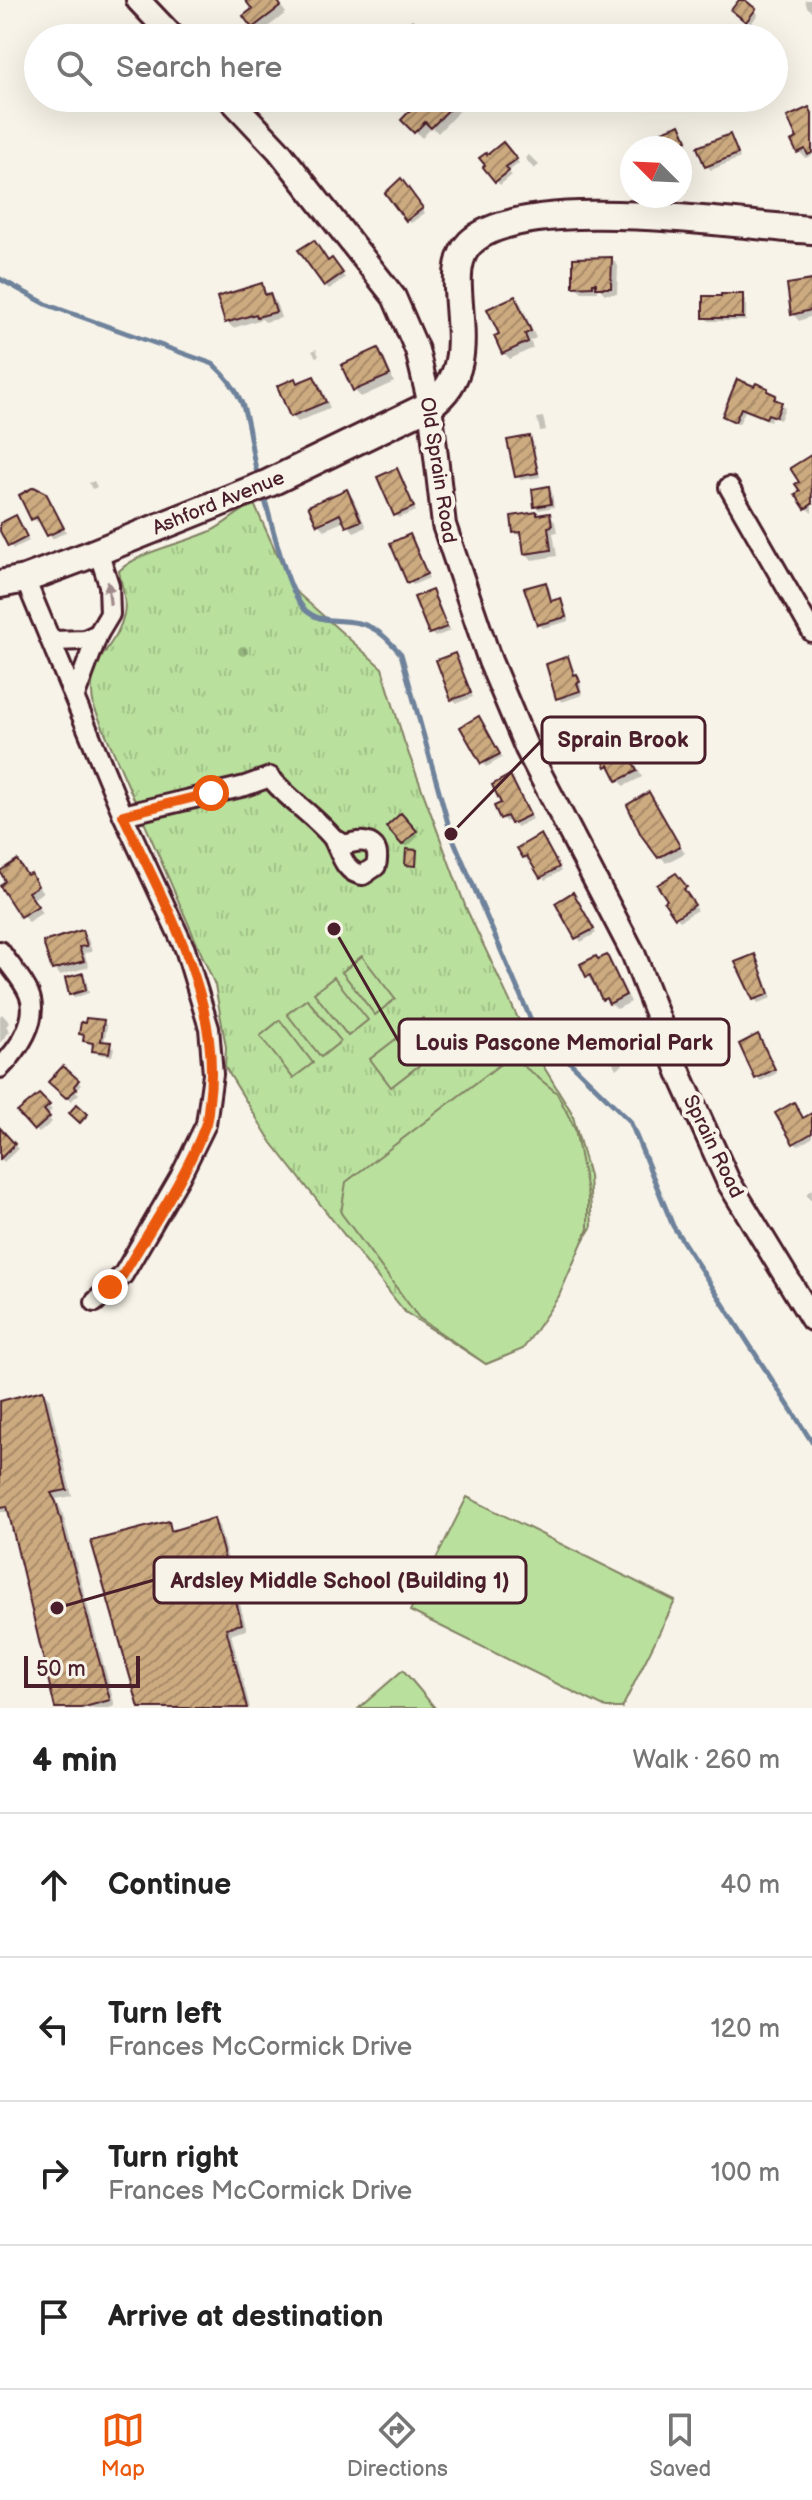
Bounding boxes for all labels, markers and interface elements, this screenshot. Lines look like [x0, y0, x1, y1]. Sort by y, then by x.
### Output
search box [24, 24, 788, 112]
icon: search [52, 46, 96, 90]
text: Search here [116, 50, 282, 86]
north arrow [620, 136, 692, 208]
street label: Old Sprain Road [415, 395, 461, 545]
street label: Ashford Avenue [149, 465, 288, 540]
one-way arrow [102, 580, 115, 605]
callout: Sprain Brook [542, 717, 705, 763]
text: Sprain Brook [558, 727, 689, 754]
route start [193, 775, 229, 811]
callout: Louis Pascone Memorial Park [399, 1019, 729, 1065]
text: Louis Pascone Memorial Park [415, 1030, 713, 1057]
street label: Sprain Road [678, 1091, 748, 1202]
route end [92, 1269, 128, 1305]
callout: Ardsley Middle School (Building 1) [154, 1557, 526, 1603]
text: Ardsley Middle School (Building 1) [169, 1568, 510, 1595]
scale bar [24, 1652, 140, 1688]
text: 50 m [36, 1656, 86, 1683]
text: 4 min [32, 1740, 118, 1781]
text: Walk · 260 m [633, 1745, 780, 1776]
icon: ahead [32, 1863, 76, 1907]
text: Continue [108, 1867, 231, 1903]
text: 40 m [720, 1870, 780, 1901]
text: Turn left [108, 1996, 222, 2032]
icon: left [32, 2007, 76, 2051]
text: 120 m [711, 2014, 780, 2045]
text: Frances McCormick Drive [108, 2032, 412, 2063]
text: Turn right [108, 2140, 239, 2176]
icon: right [32, 2151, 76, 2195]
text: 100 m [711, 2158, 780, 2189]
text: Frances McCormick Drive [108, 2176, 412, 2207]
icon: arrive [32, 2295, 76, 2339]
text: Arrive at destination [108, 2299, 384, 2335]
tab: Map [101, 2408, 145, 2483]
tab: Directions [347, 2408, 448, 2483]
tab: Saved [649, 2408, 711, 2483]

